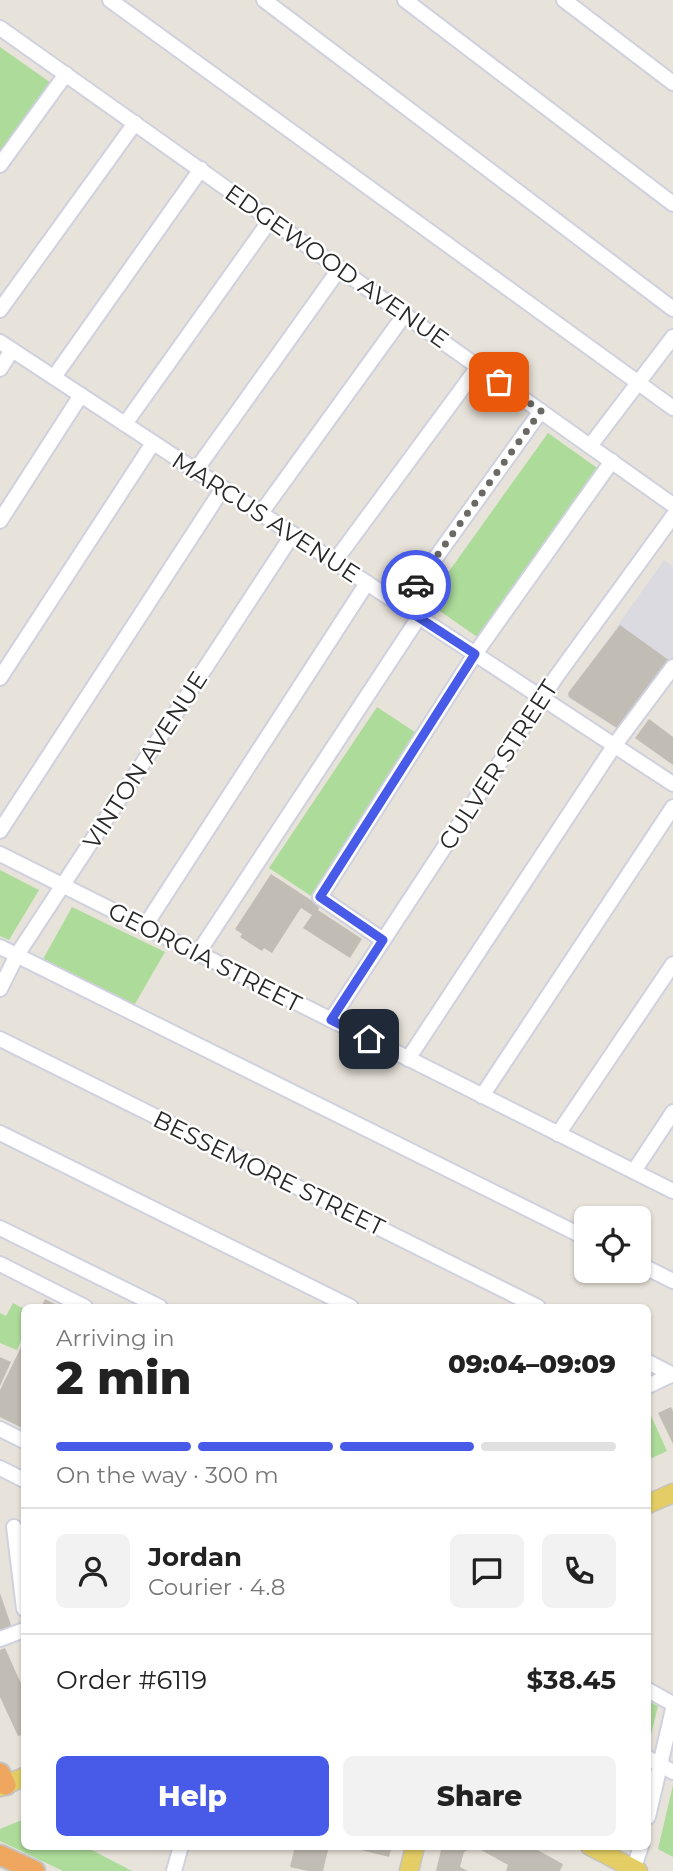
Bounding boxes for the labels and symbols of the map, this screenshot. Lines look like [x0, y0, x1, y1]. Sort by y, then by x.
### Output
street label: EDGEWOOD AVENUE [220, 178, 454, 354]
pin [469, 352, 529, 412]
street label: MARCUS AVENUE [167, 445, 365, 589]
courier [381, 550, 451, 620]
street label: VINTON AVENUE [77, 666, 213, 854]
street label: CULVER STREET [432, 675, 564, 855]
street label: GEORGIA STREET [104, 896, 307, 1018]
pin [339, 1009, 399, 1069]
street label: BESSEMORE STREET [148, 1104, 390, 1242]

